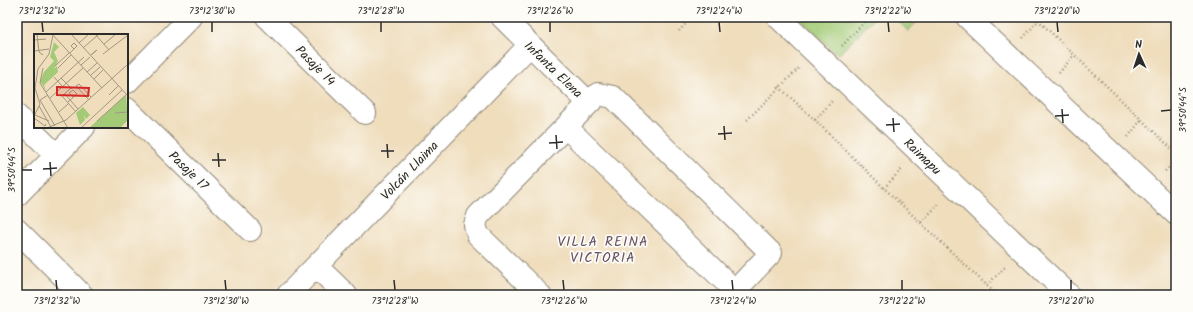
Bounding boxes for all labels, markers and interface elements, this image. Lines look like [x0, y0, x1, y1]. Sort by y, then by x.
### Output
text: 73°12'32"W [19, 3, 66, 19]
text: 73°12'30"W [189, 3, 235, 19]
text: 73°12'28"W [357, 3, 405, 19]
text: 73°12'26"W [527, 3, 573, 19]
text: 73°12'24"W [696, 3, 742, 19]
text: 73°12'22"W [865, 3, 912, 19]
text: 73°12'20"W [1034, 3, 1080, 19]
inset map [34, 34, 128, 128]
north arrow [1119, 34, 1159, 74]
text: N [1135, 36, 1143, 54]
street label: Infanta Elena [519, 37, 587, 104]
street label: Pasaje 14 [290, 41, 340, 91]
text: 39°50'44"S [1175, 87, 1191, 133]
street label: Raimapu [898, 134, 946, 181]
street label: Volcán Llaima [376, 136, 444, 206]
street label: Pasaje 17 [163, 146, 214, 196]
text: 39°50'44"S [4, 147, 20, 193]
district label: VILLA REINA VICTORIA [558, 231, 648, 269]
text: 73°12'32"W [34, 293, 81, 309]
text: 73°12'30"W [203, 293, 249, 309]
text: 73°12'28"W [371, 293, 419, 309]
text: 73°12'26"W [541, 293, 587, 309]
text: 73°12'24"W [710, 293, 756, 309]
text: 73°12'22"W [879, 293, 926, 309]
text: 73°12'20"W [1048, 293, 1094, 309]

